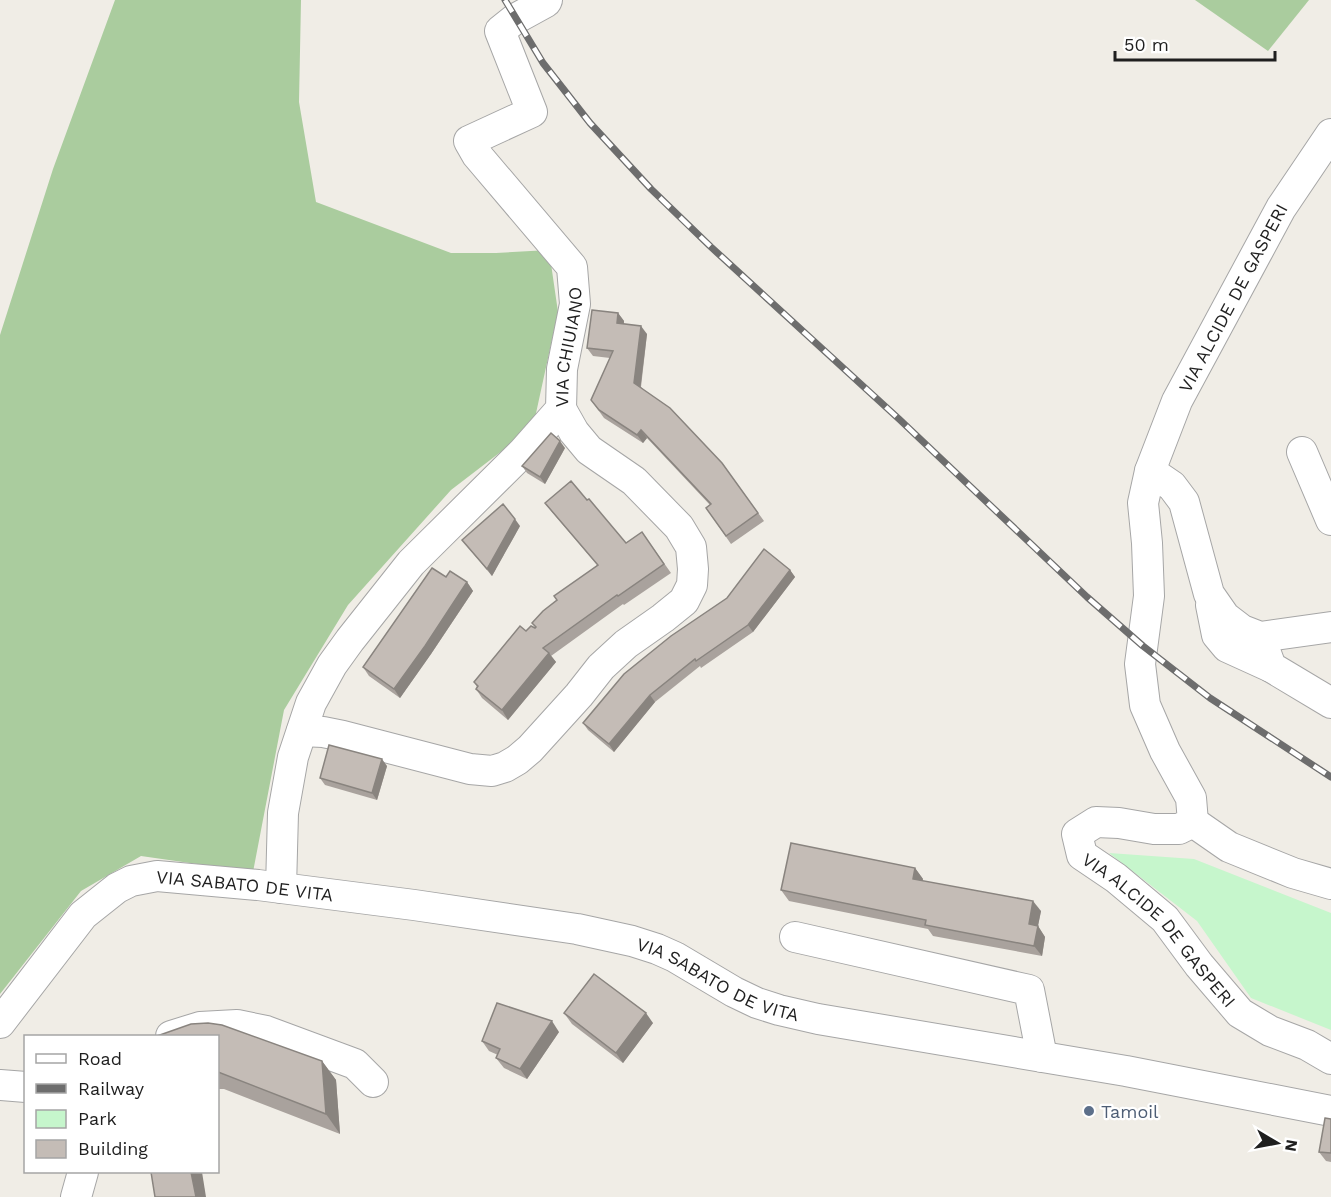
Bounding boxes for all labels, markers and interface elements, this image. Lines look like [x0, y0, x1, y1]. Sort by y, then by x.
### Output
scale bar [1115, 24, 1276, 62]
text: 50 m [1124, 34, 1169, 55]
street label: VIA ALCIDE DE GASPERI [1174, 200, 1292, 396]
street label: VIA CHIUIANO [551, 286, 586, 408]
street label: VIA ALCIDE DE GASPERI [1079, 848, 1241, 1011]
street label: VIA SABATO DE VITA [155, 865, 335, 905]
street label: VIA SABATO DE VITA [634, 933, 801, 1025]
legend [24, 1035, 219, 1173]
text: Road [78, 1048, 122, 1069]
text: Railway [78, 1078, 145, 1099]
place label: Tamoil [1101, 1101, 1159, 1122]
marker: Tamoil [1082, 1104, 1096, 1118]
text: Park [78, 1108, 117, 1129]
north arrow [1247, 1113, 1307, 1173]
text: Building [78, 1138, 148, 1159]
text: N [1281, 1138, 1302, 1153]

